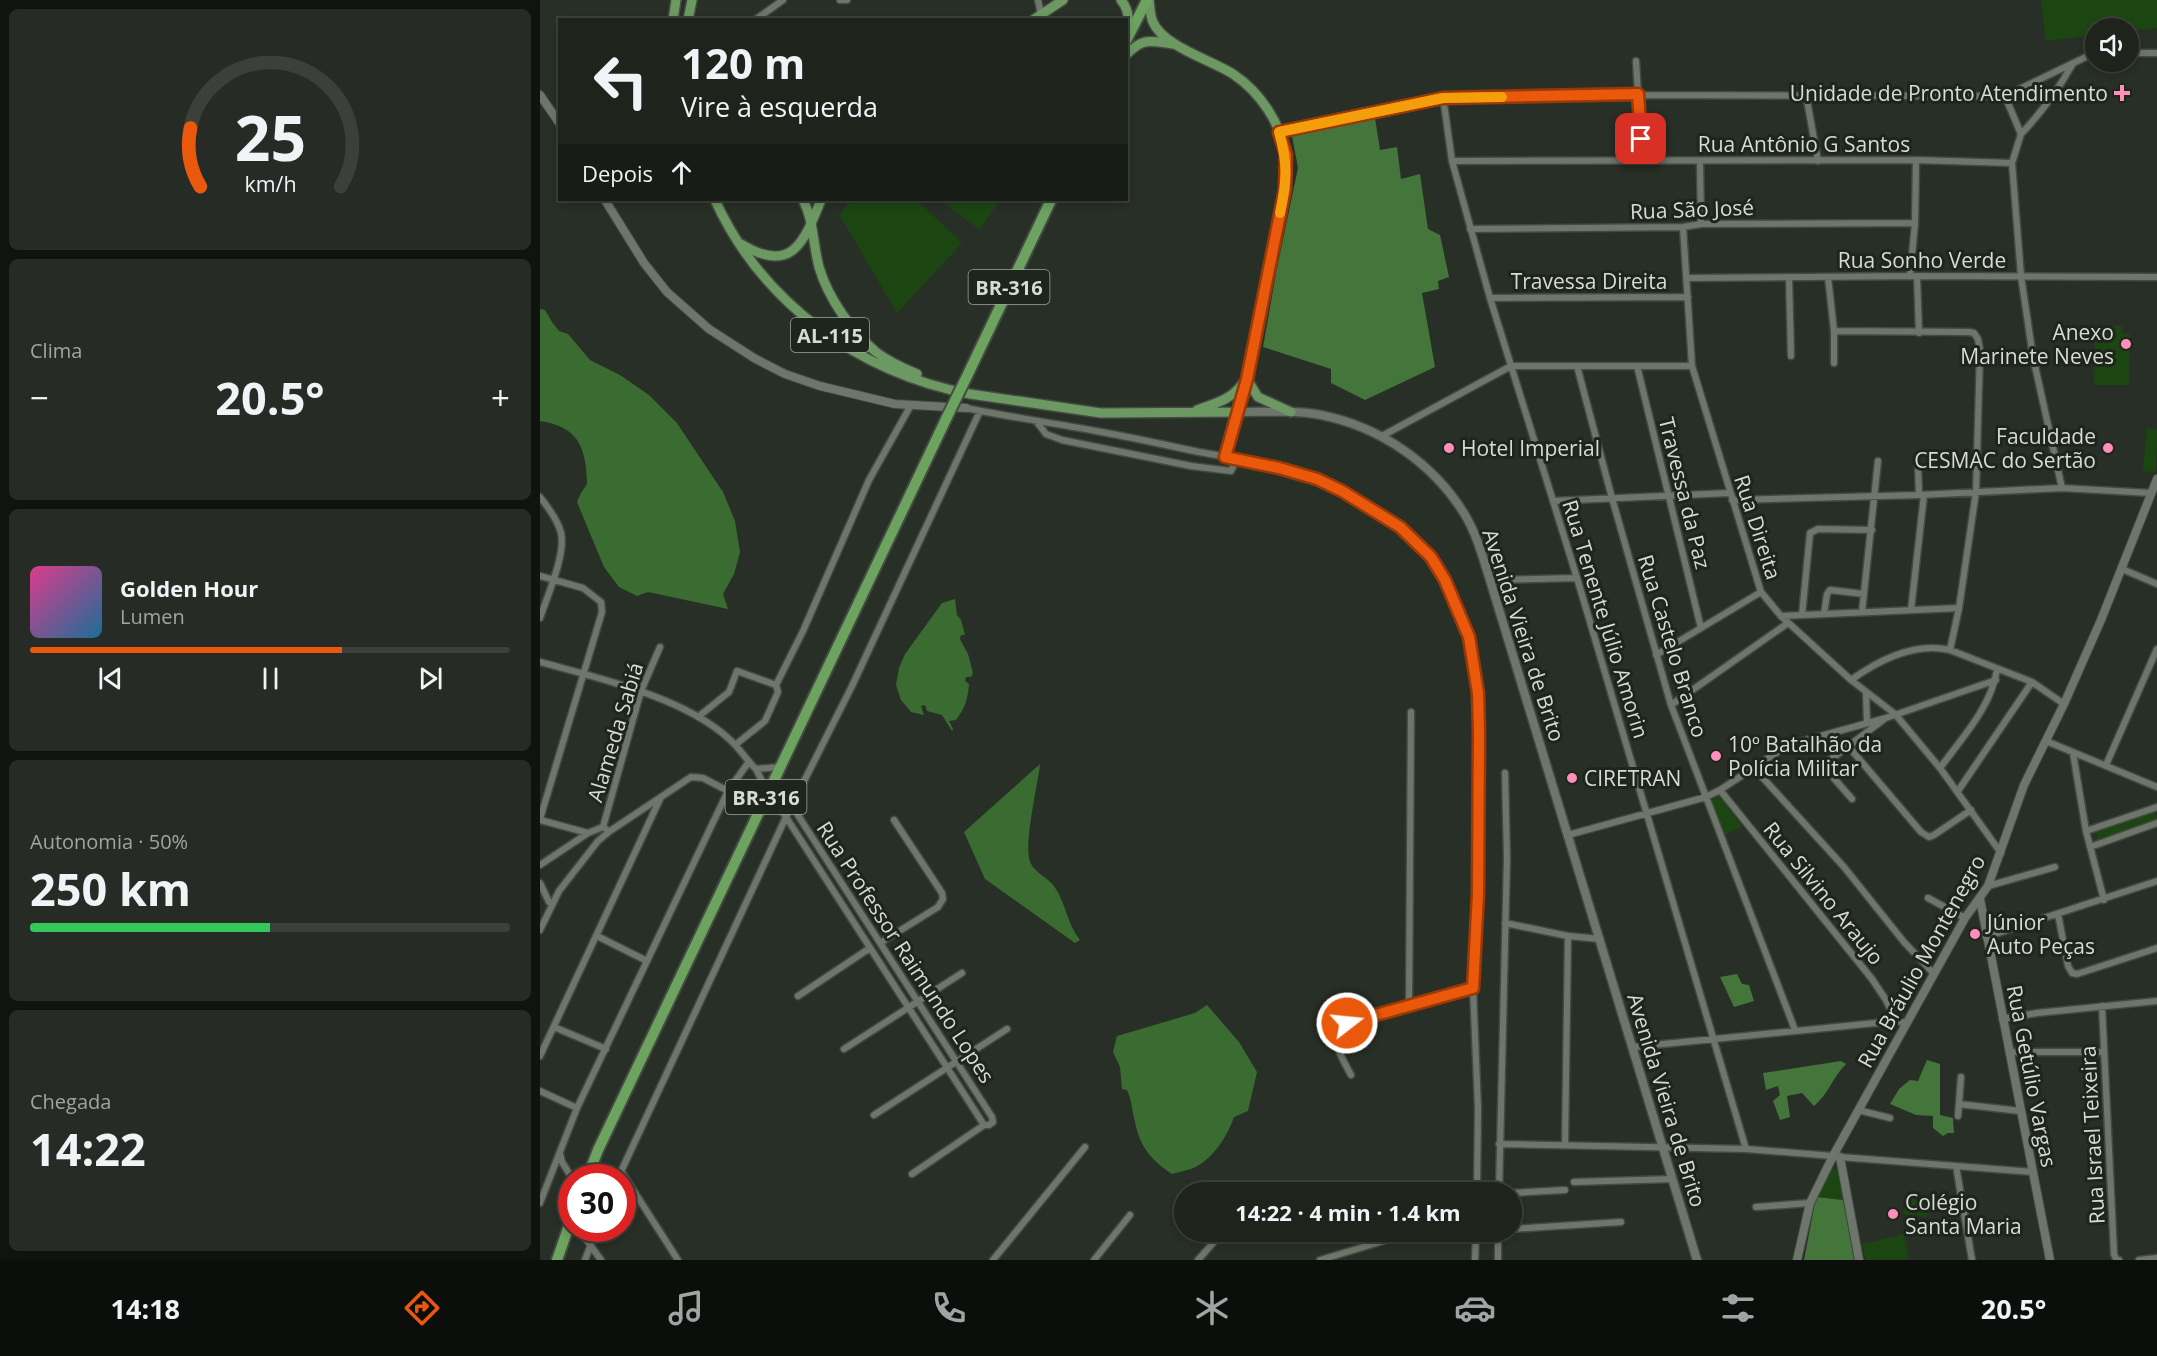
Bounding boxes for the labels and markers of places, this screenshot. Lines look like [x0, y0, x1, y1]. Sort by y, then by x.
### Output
place label: Unidade de Pronto Atendimento [1790, 79, 2108, 107]
marker: Unidade de Pronto Atendimento [2113, 84, 2131, 102]
pin [1615, 113, 1666, 164]
place label: Anexo Marinete Neves [1960, 318, 2114, 370]
marker: Anexo Marinete Neves [2119, 337, 2133, 351]
place label: Faculdade CESMAC do Sertão [1914, 422, 2096, 474]
place label: Hotel Imperial [1461, 434, 1600, 462]
marker: Hotel Imperial [1442, 441, 1456, 455]
marker: Faculdade CESMAC do Sertão [2101, 441, 2115, 455]
place label: 10º Batalhão da Polícia Militar [1728, 730, 1882, 782]
marker: 10º Batalhão da Polícia Militar [1709, 749, 1723, 763]
place label: CIRETRAN [1584, 764, 1681, 792]
marker: CIRETRAN [1565, 771, 1579, 785]
place label: Júnior Auto Peças [1985, 908, 2095, 960]
marker: Júnior Auto Peças [1968, 927, 1982, 941]
place label: Colégio Santa Maria [1905, 1188, 2022, 1240]
marker: Colégio Santa Maria [1886, 1207, 1900, 1221]

